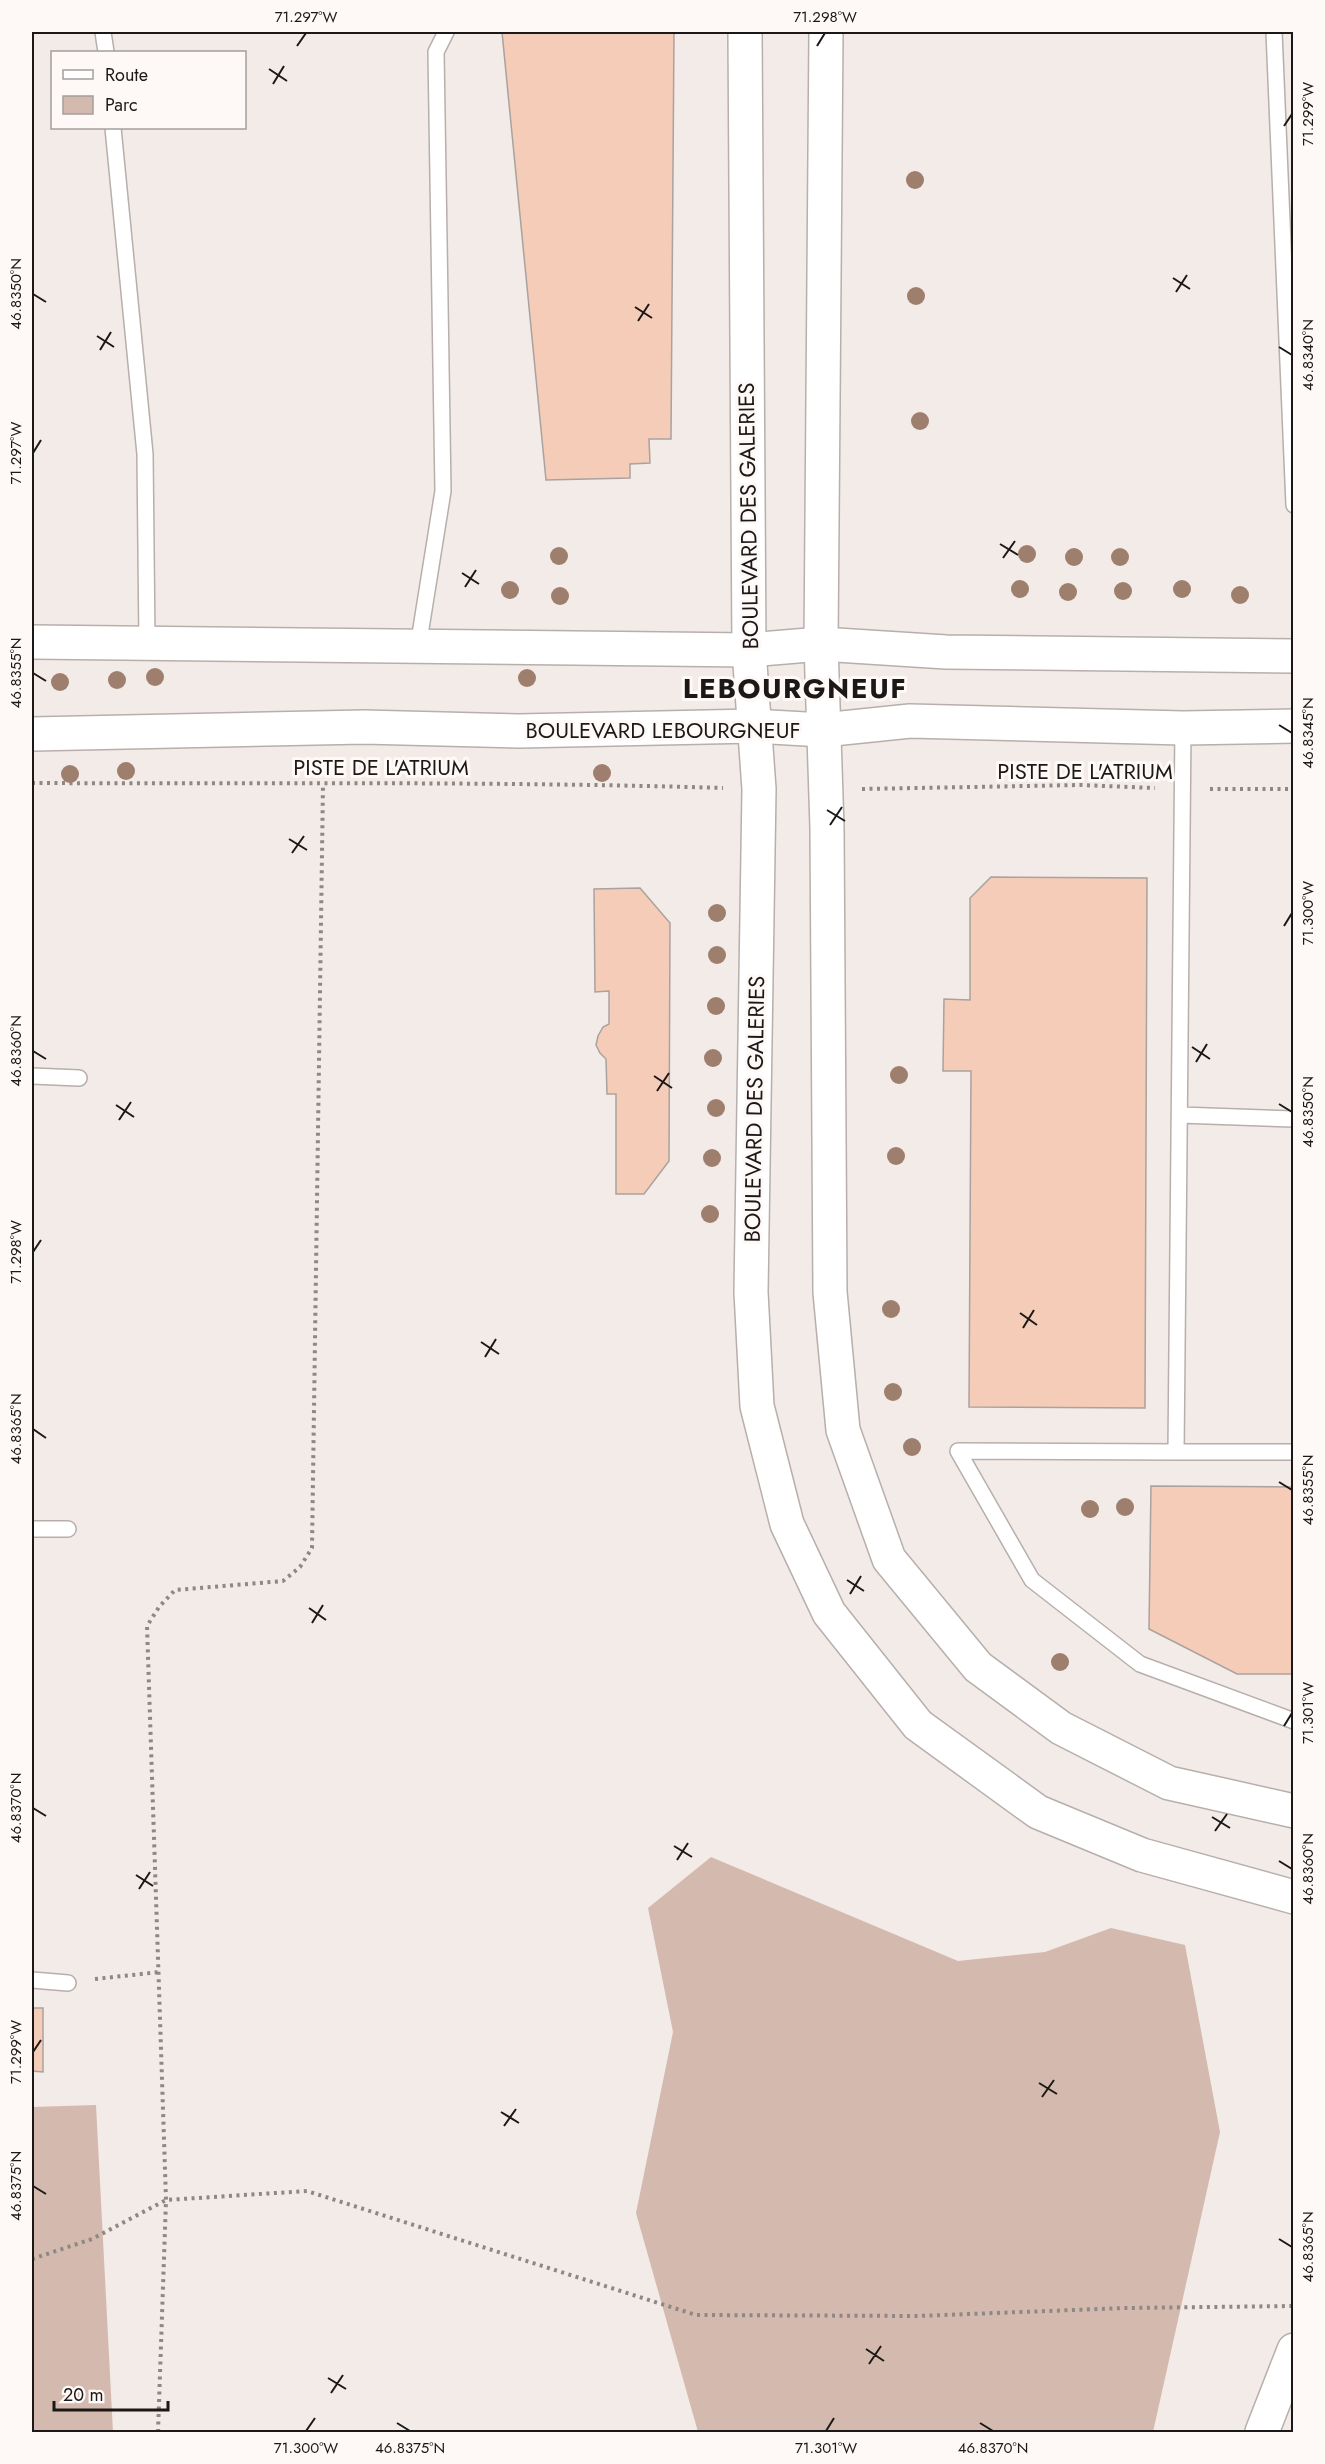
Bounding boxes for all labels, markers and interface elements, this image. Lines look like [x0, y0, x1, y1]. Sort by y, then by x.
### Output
text: 71.297°W [275, 6, 338, 28]
text: 71.298°W [793, 6, 857, 28]
legend [51, 51, 246, 129]
text: Route [105, 62, 148, 88]
text: 71.299°W [1297, 82, 1319, 146]
text: Parc [105, 92, 138, 118]
text: 46.8350°N [5, 258, 27, 330]
text: 46.8340°N [1297, 319, 1319, 391]
street label: BOULEVARD DES GALERIES [730, 382, 766, 650]
text: 71.297°W [5, 421, 27, 484]
text: 46.8355°N [5, 638, 27, 708]
district label: LEBOURGNEUF [683, 668, 907, 709]
text: 46.8345°N [1297, 697, 1319, 769]
street label: BOULEVARD LEBOURGNEUF [526, 714, 800, 746]
street label: PISTE DE L'ATRIUM [293, 751, 469, 783]
street label: PISTE DE L'ATRIUM [997, 755, 1173, 787]
text: 71.300°W [1297, 881, 1319, 945]
street label: BOULEVARD DES GALERIES [736, 975, 772, 1243]
text: 46.8360°N [5, 1015, 27, 1087]
text: 46.8350°N [1297, 1076, 1319, 1148]
text: 71.298°W [5, 1220, 27, 1284]
text: 46.8365°N [5, 1393, 27, 1465]
text: 46.8355°N [1297, 1455, 1319, 1525]
text: 71.301°W [1297, 1682, 1319, 1744]
text: 46.8370°N [5, 1773, 27, 1843]
text: 46.8360°N [1297, 1833, 1319, 1905]
text: 71.299°W [5, 2020, 27, 2084]
text: 46.8375°N [5, 2151, 27, 2221]
text: 46.8365°N [1297, 2211, 1319, 2283]
scale bar [54, 2374, 168, 2412]
text: 20 m [63, 2382, 103, 2408]
text: 71.300°W [274, 2437, 338, 2459]
text: 46.8375°N [375, 2437, 445, 2459]
text: 71.301°W [795, 2437, 857, 2459]
text: 46.8370°N [958, 2437, 1028, 2459]

